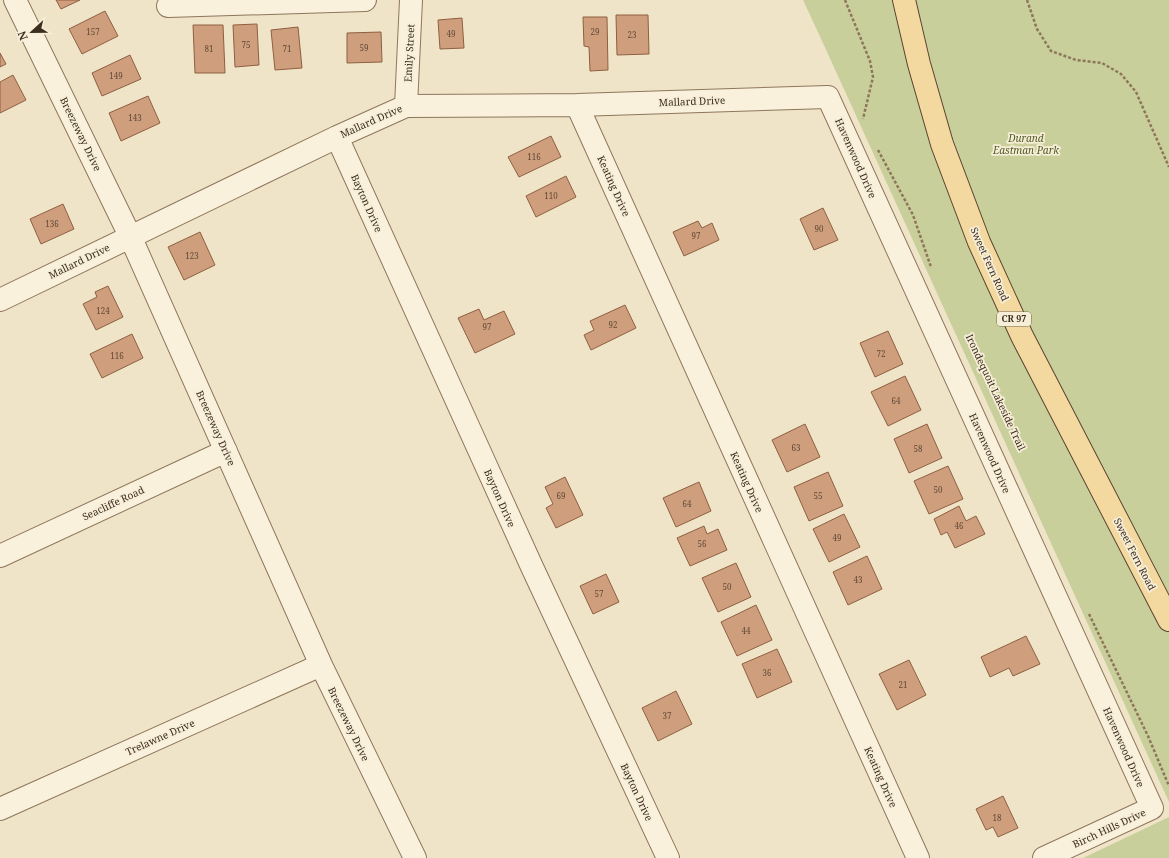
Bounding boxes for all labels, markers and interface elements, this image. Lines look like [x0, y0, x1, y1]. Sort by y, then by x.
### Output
north arrow [12, 12, 52, 52]
street label: Emily Street [400, 23, 418, 82]
house number: 157 [86, 26, 100, 37]
house number: 29 [591, 26, 599, 37]
house number: 49 [447, 28, 455, 39]
text: N [14, 29, 31, 43]
house number: 23 [628, 29, 637, 40]
house number: 75 [242, 39, 250, 50]
house number: 59 [360, 42, 368, 53]
house number: 81 [205, 43, 213, 54]
house number: 71 [283, 43, 291, 54]
house number: 149 [109, 70, 123, 81]
street label: Mallard Drive [658, 93, 726, 109]
street label: Breezeway Drive [57, 95, 105, 173]
street label: Mallard Drive [338, 101, 404, 141]
house number: 143 [128, 112, 142, 123]
street label: Havenwood Drive [832, 116, 880, 200]
park label: Durand Eastman Park [992, 131, 1059, 157]
house number: 116 [527, 151, 541, 162]
street label: Keating Drive [594, 153, 634, 219]
street label: Bayton Drive [348, 172, 386, 234]
house number: 110 [544, 190, 558, 201]
house number: 136 [45, 218, 59, 229]
house number: 90 [815, 223, 824, 234]
street label: Sweet Fern Road [967, 225, 1013, 303]
house number: 97 [692, 230, 701, 241]
street label: Mallard Drive [46, 240, 112, 282]
house number: 123 [185, 250, 199, 261]
house number: 124 [96, 305, 110, 316]
road number: CR 97 [997, 312, 1031, 326]
house number: 92 [609, 319, 617, 330]
house number: 97 [483, 321, 492, 332]
street label: Irondequoit Lakeside Trail [963, 332, 1029, 452]
house number: 72 [877, 348, 885, 359]
house number: 116 [110, 350, 124, 361]
street label: Breezeway Drive [193, 388, 239, 468]
house number: 64 [892, 395, 901, 406]
street label: Havenwood Drive [966, 411, 1014, 495]
house number: 63 [792, 442, 801, 453]
house number: 58 [914, 443, 923, 454]
street label: Keating Drive [727, 449, 767, 515]
street label: Bayton Drive [481, 467, 519, 529]
street label: Seacliffe Road [80, 483, 146, 523]
house number: 50 [934, 484, 943, 495]
house number: 69 [557, 490, 565, 501]
house number: 55 [814, 490, 822, 501]
house number: 64 [683, 498, 692, 509]
street label: Sweet Fern Road [1111, 515, 1159, 593]
house number: 46 [955, 520, 964, 531]
house number: 49 [833, 532, 841, 543]
house number: 56 [698, 538, 707, 549]
house number: 43 [854, 574, 863, 585]
house number: 50 [723, 581, 732, 592]
house number: 57 [595, 588, 604, 599]
house number: 44 [742, 625, 751, 636]
house number: 36 [763, 667, 772, 678]
house number: 21 [899, 679, 907, 690]
street label: Breezeway Drive [325, 685, 373, 763]
street label: Havenwood Drive [1100, 705, 1148, 789]
house number: 37 [663, 710, 672, 721]
street label: Trelawne Drive [123, 716, 197, 758]
street label: Keating Drive [861, 744, 901, 810]
street label: Bayton Drive [617, 761, 657, 823]
street label: Birch Hills Drive [1070, 805, 1148, 851]
house number: 18 [993, 812, 1002, 823]

